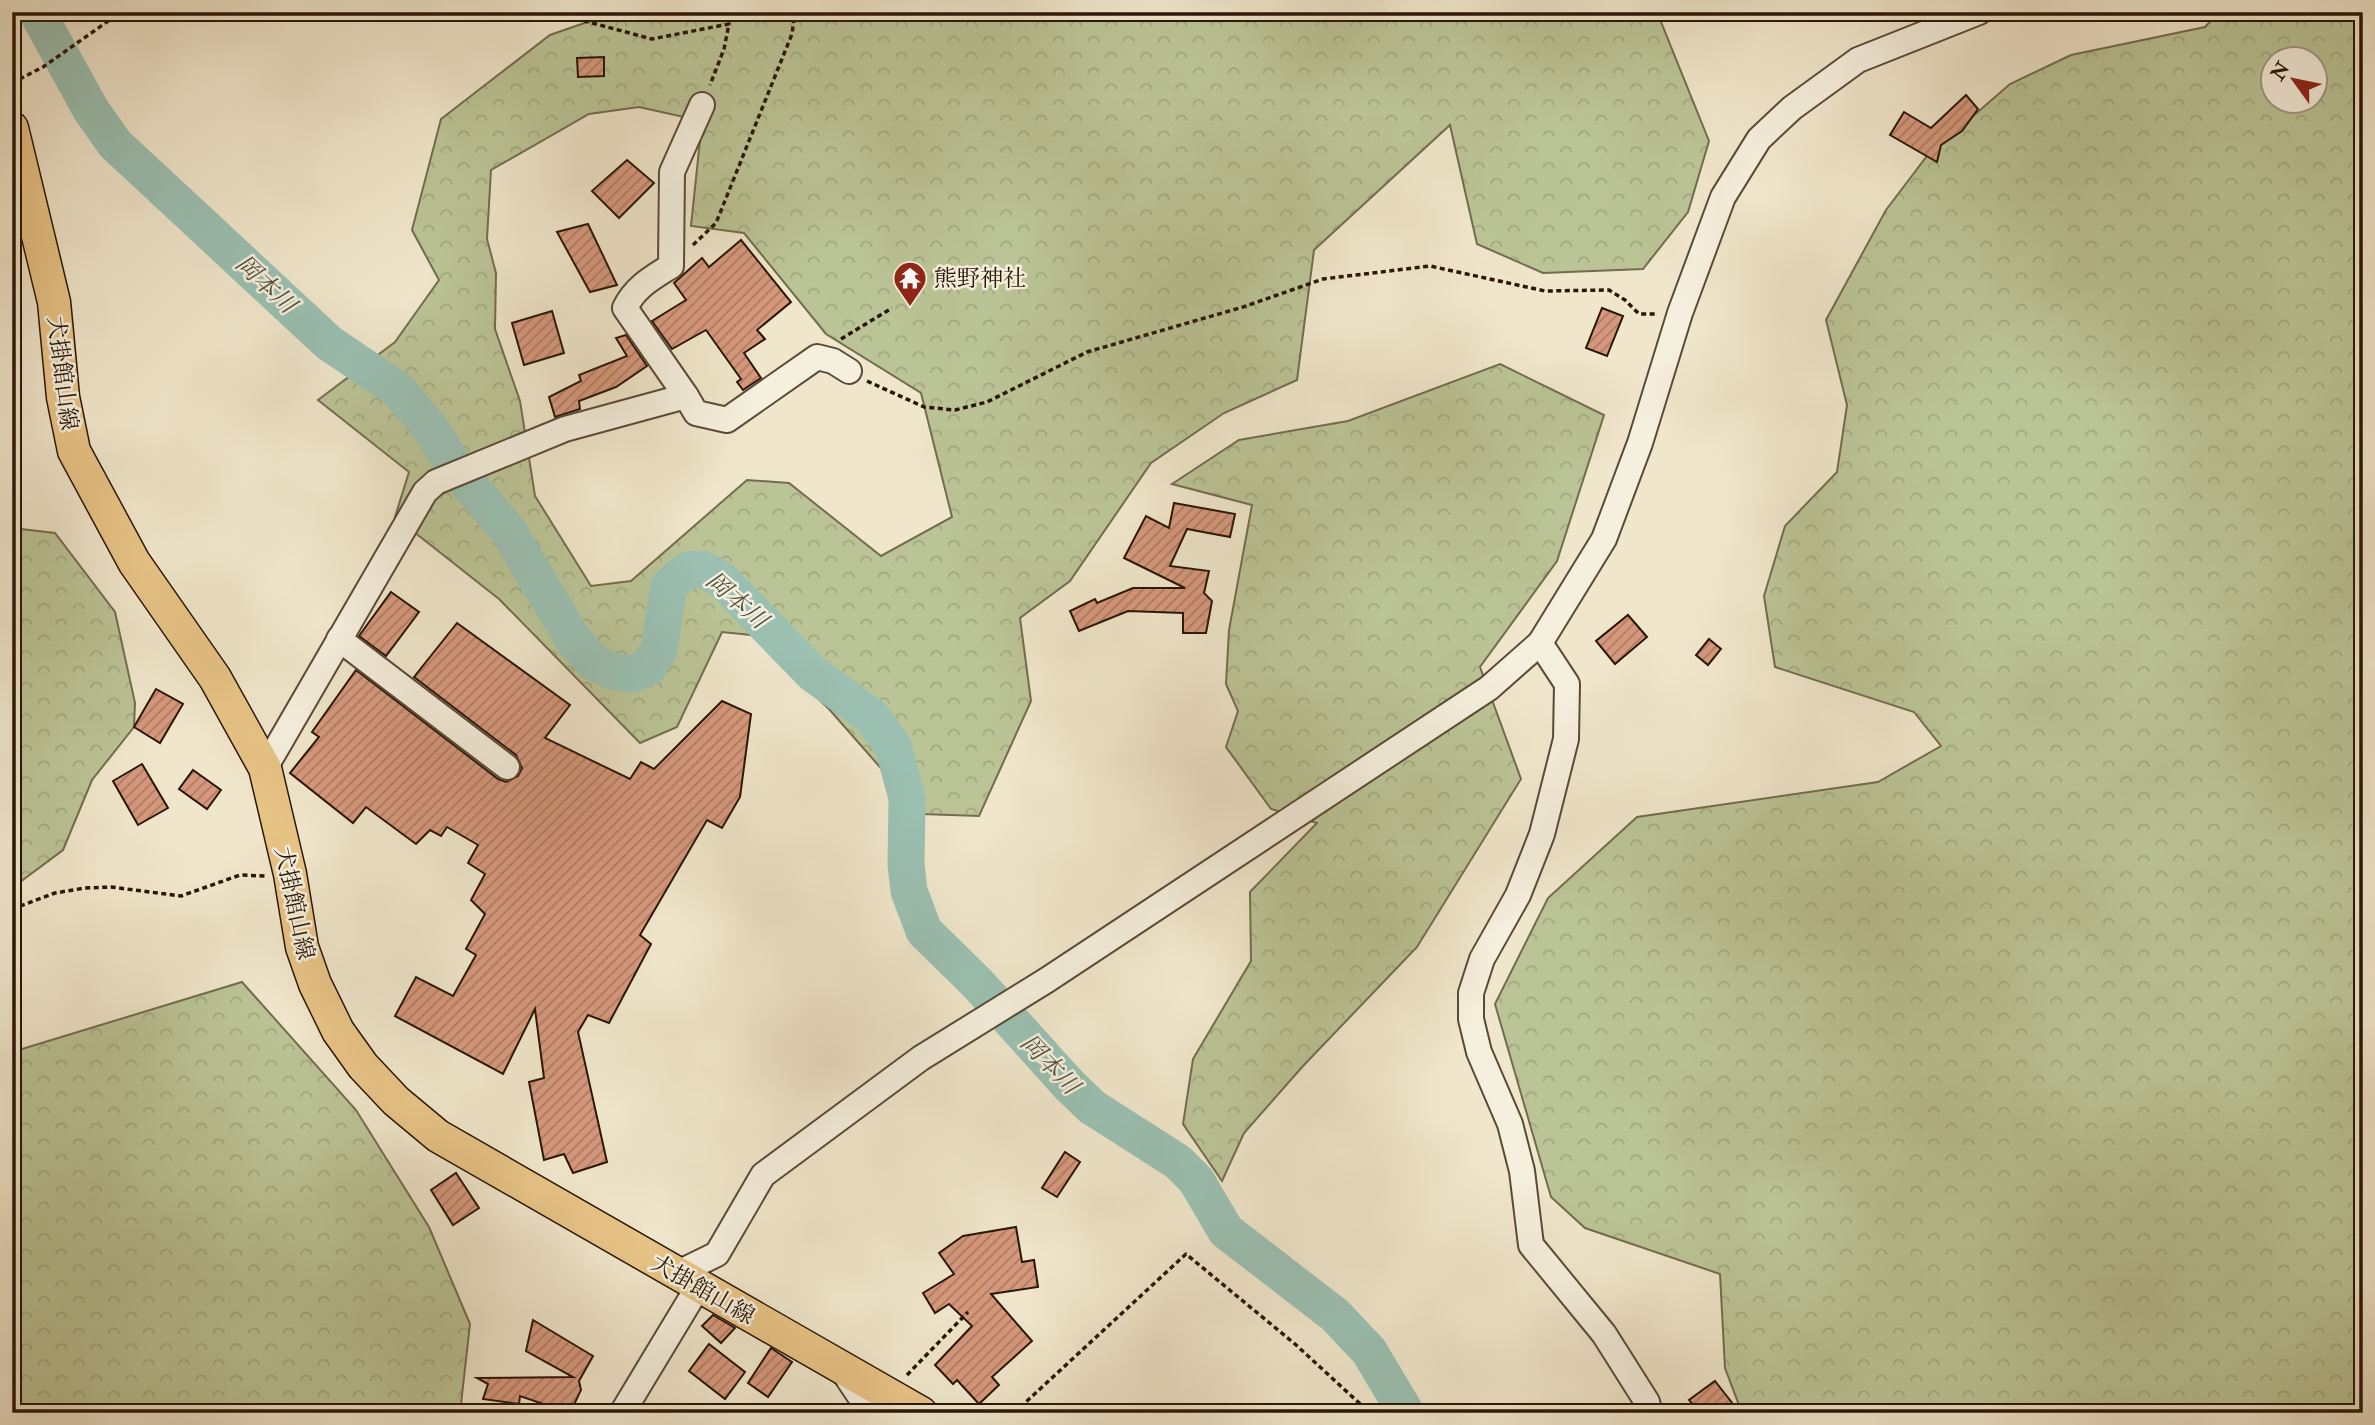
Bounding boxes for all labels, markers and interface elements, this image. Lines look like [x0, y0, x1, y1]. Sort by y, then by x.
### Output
north arrow [2260, 46, 2330, 116]
text: N [2265, 57, 2296, 86]
water label: 岡本川 [229, 248, 305, 322]
temple icon: 熊野神社 [891, 259, 929, 308]
place label: 熊野神社 [934, 264, 1026, 293]
street label: 犬掛館山線 [41, 314, 84, 432]
water label: 岡本川 [699, 565, 776, 638]
street label: 犬掛館山線 [268, 844, 321, 962]
water label: 岡本川 [1013, 1028, 1088, 1103]
street label: 犬掛館山線 [646, 1248, 760, 1331]

